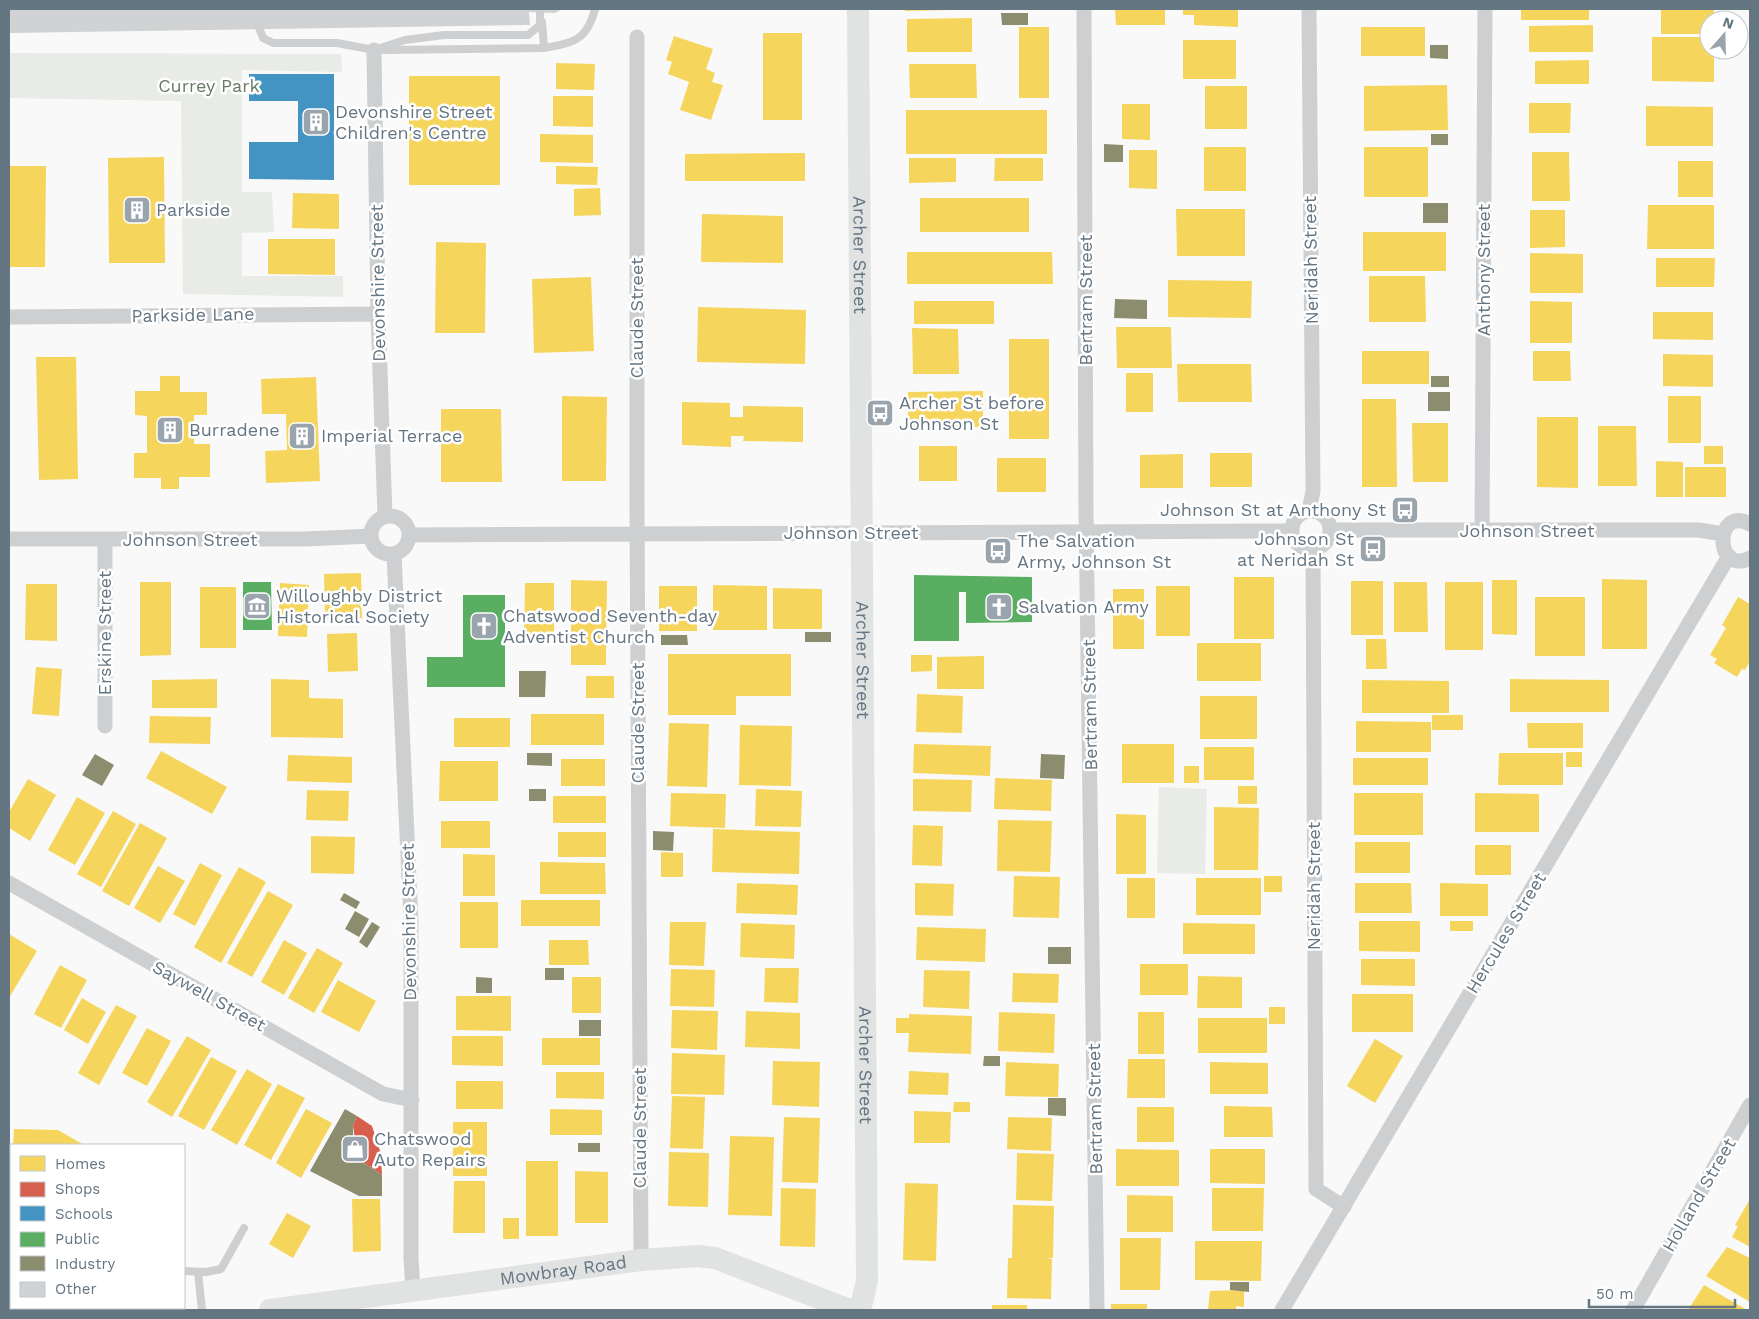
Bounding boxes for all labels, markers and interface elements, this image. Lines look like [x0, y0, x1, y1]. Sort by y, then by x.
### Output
north arrow [1699, 10, 1749, 60]
text: N [1721, 13, 1736, 32]
park label: Currey Park [158, 75, 260, 96]
place label: Devonshire Street Children's Centre [335, 101, 493, 143]
building icon: Devonshire Street Children's Centre [301, 107, 331, 137]
building icon: Parkside [122, 195, 152, 225]
street label: Neridah Street [1299, 195, 1322, 324]
street label: Archer Street [849, 196, 871, 314]
place label: Parkside [156, 199, 230, 220]
street label: Anthony Street [1473, 203, 1494, 336]
street label: Devonshire Street [366, 204, 389, 362]
street label: Bertram Street [1075, 234, 1096, 366]
street label: Claude Street [626, 257, 647, 379]
street label: Parkside Lane [131, 303, 255, 326]
place label: Archer St before Johnson St [899, 392, 1044, 434]
bus stop icon: Archer St before Johnson St [865, 398, 895, 428]
building icon: Burradene [155, 415, 185, 445]
place label: Burradene [189, 419, 280, 440]
building icon: Imperial Terrace [287, 421, 317, 451]
place label: Imperial Terrace [321, 425, 462, 446]
bus stop icon: Johnson St at Anthony St [1390, 495, 1420, 525]
place label: Johnson St at Anthony St [1160, 499, 1386, 520]
street label: Johnson Street [1460, 520, 1595, 541]
street label: Johnson Street [784, 522, 919, 543]
place label: Johnson St at Neridah St [1237, 528, 1354, 570]
street label: Johnson Street [123, 529, 258, 550]
place label: The Salvation Army, Johnson St [1017, 530, 1172, 572]
bus stop icon: Johnson St at Neridah St [1358, 534, 1388, 564]
bus stop icon: The Salvation Army, Johnson St [983, 536, 1013, 566]
street label: Erskine Street [94, 570, 115, 695]
place label: Willoughby District Historical Society [276, 585, 443, 627]
museum icon: Willoughby District Historical Society [242, 591, 272, 621]
church icon: Salvation Army [984, 592, 1014, 622]
place label: Salvation Army [1018, 596, 1149, 617]
street label: Archer Street [852, 601, 874, 719]
place label: Chatswood Seventh-day Adventist Church [503, 605, 718, 647]
church icon: Chatswood Seventh-day Adventist Church [469, 611, 499, 641]
street label: Bertram Street [1078, 639, 1101, 771]
street label: Claude Street [627, 662, 648, 784]
street label: Neridah Street [1303, 821, 1324, 950]
street label: Devonshire Street [397, 843, 420, 1001]
street label: Hercules Street [1461, 868, 1550, 997]
street label: Saywell Street [149, 956, 270, 1036]
street label: Archer Street [855, 1006, 877, 1124]
street label: Bertram Street [1083, 1043, 1106, 1175]
street label: Claude Street [629, 1067, 650, 1189]
place label: Chatswood Auto Repairs [374, 1128, 486, 1170]
shop icon: Chatswood Auto Repairs [340, 1134, 370, 1164]
street label: Holland Street [1658, 1134, 1740, 1255]
legend [10, 1144, 185, 1309]
text: Homes [55, 1155, 106, 1173]
text: Shops [55, 1180, 100, 1198]
text: Schools [55, 1205, 113, 1223]
text: Public [55, 1230, 100, 1248]
street label: Mowbray Road [499, 1251, 628, 1289]
text: Industry [55, 1255, 116, 1273]
scale bar [1589, 1276, 1735, 1308]
text: Other [55, 1280, 97, 1298]
text: 50 m [1596, 1285, 1633, 1303]

